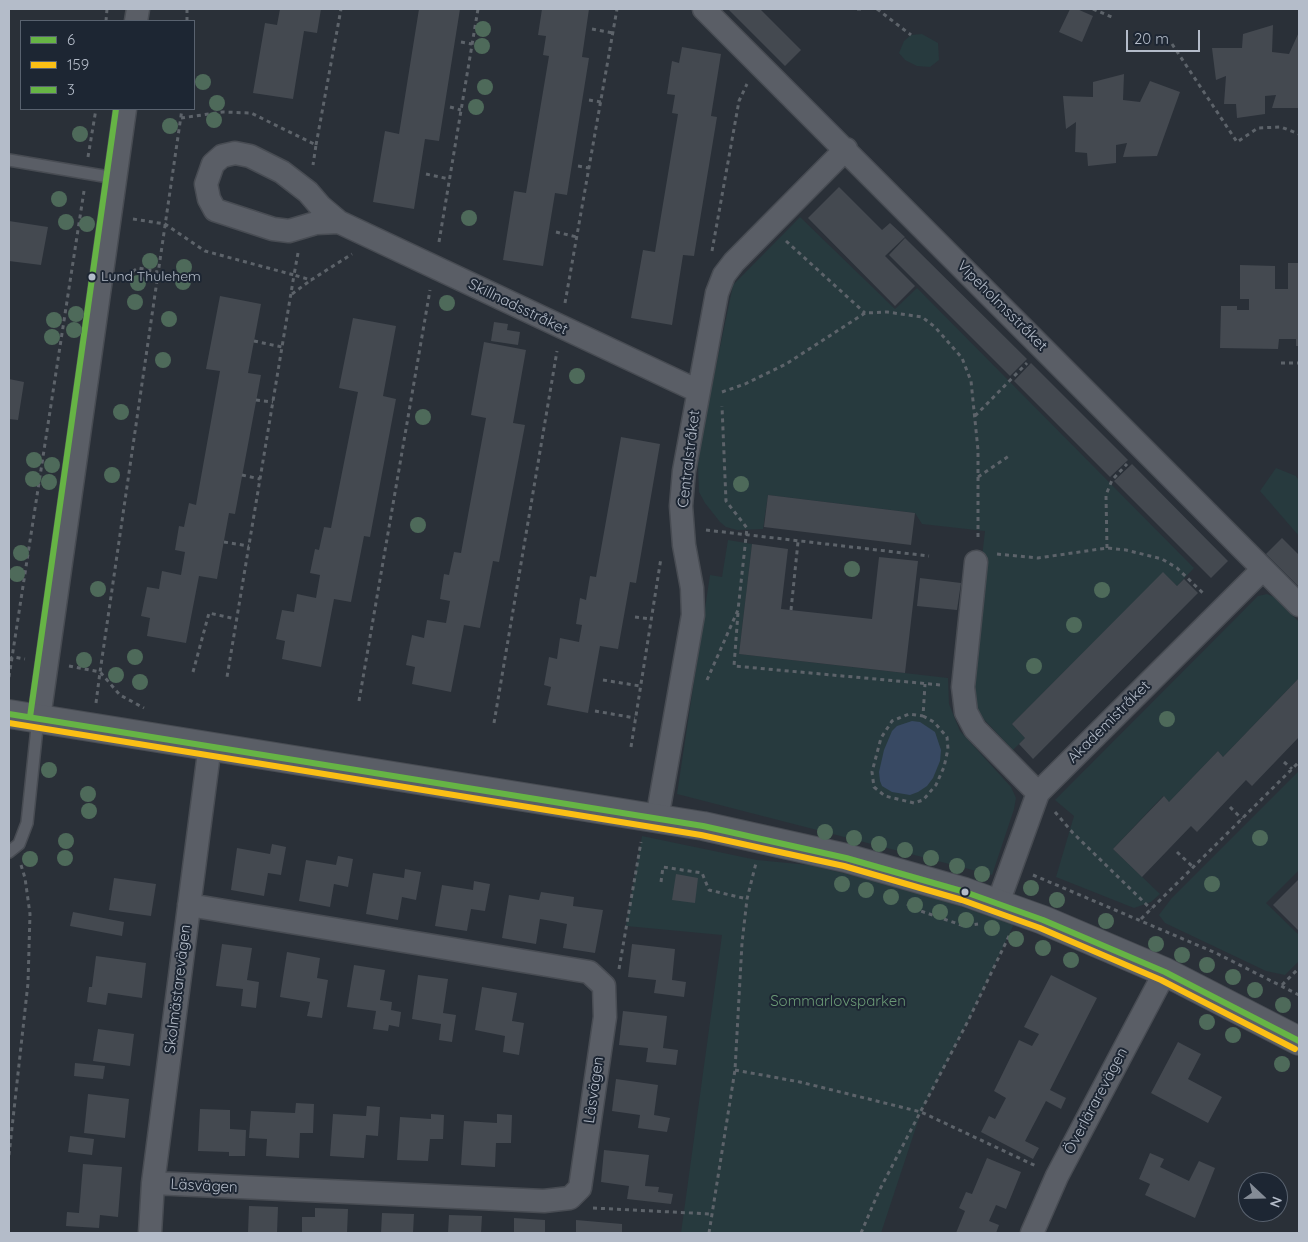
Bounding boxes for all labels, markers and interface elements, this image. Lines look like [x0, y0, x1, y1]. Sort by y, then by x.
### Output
legend [20, 20, 195, 110]
scale bar [1128, 20, 1202, 52]
text: 20 m [1134, 29, 1169, 48]
text: 6 [67, 30, 75, 49]
text: 159 [67, 55, 89, 74]
text: 3 [67, 80, 75, 99]
street label: Vipeholmsstråket [953, 257, 1051, 355]
place label: Lund Thulehem [101, 269, 201, 285]
marker: Lund Thulehem [87, 272, 97, 282]
street label: Skillnadsstråket [465, 275, 571, 339]
street label: Centralstråket [674, 409, 704, 509]
street label: Akademistråket [1064, 677, 1154, 767]
unlabelled marker [960, 887, 970, 897]
street label: Skolmästarevägen [161, 924, 195, 1054]
park label: Sommarlovsparken [770, 992, 906, 1010]
street label: Överlärarevägen [1060, 1045, 1132, 1157]
street label: Läsvägen [580, 1055, 608, 1125]
north arrow [1238, 1172, 1288, 1222]
street label: Läsvägen [170, 1175, 238, 1197]
text: N [1266, 1194, 1286, 1210]

